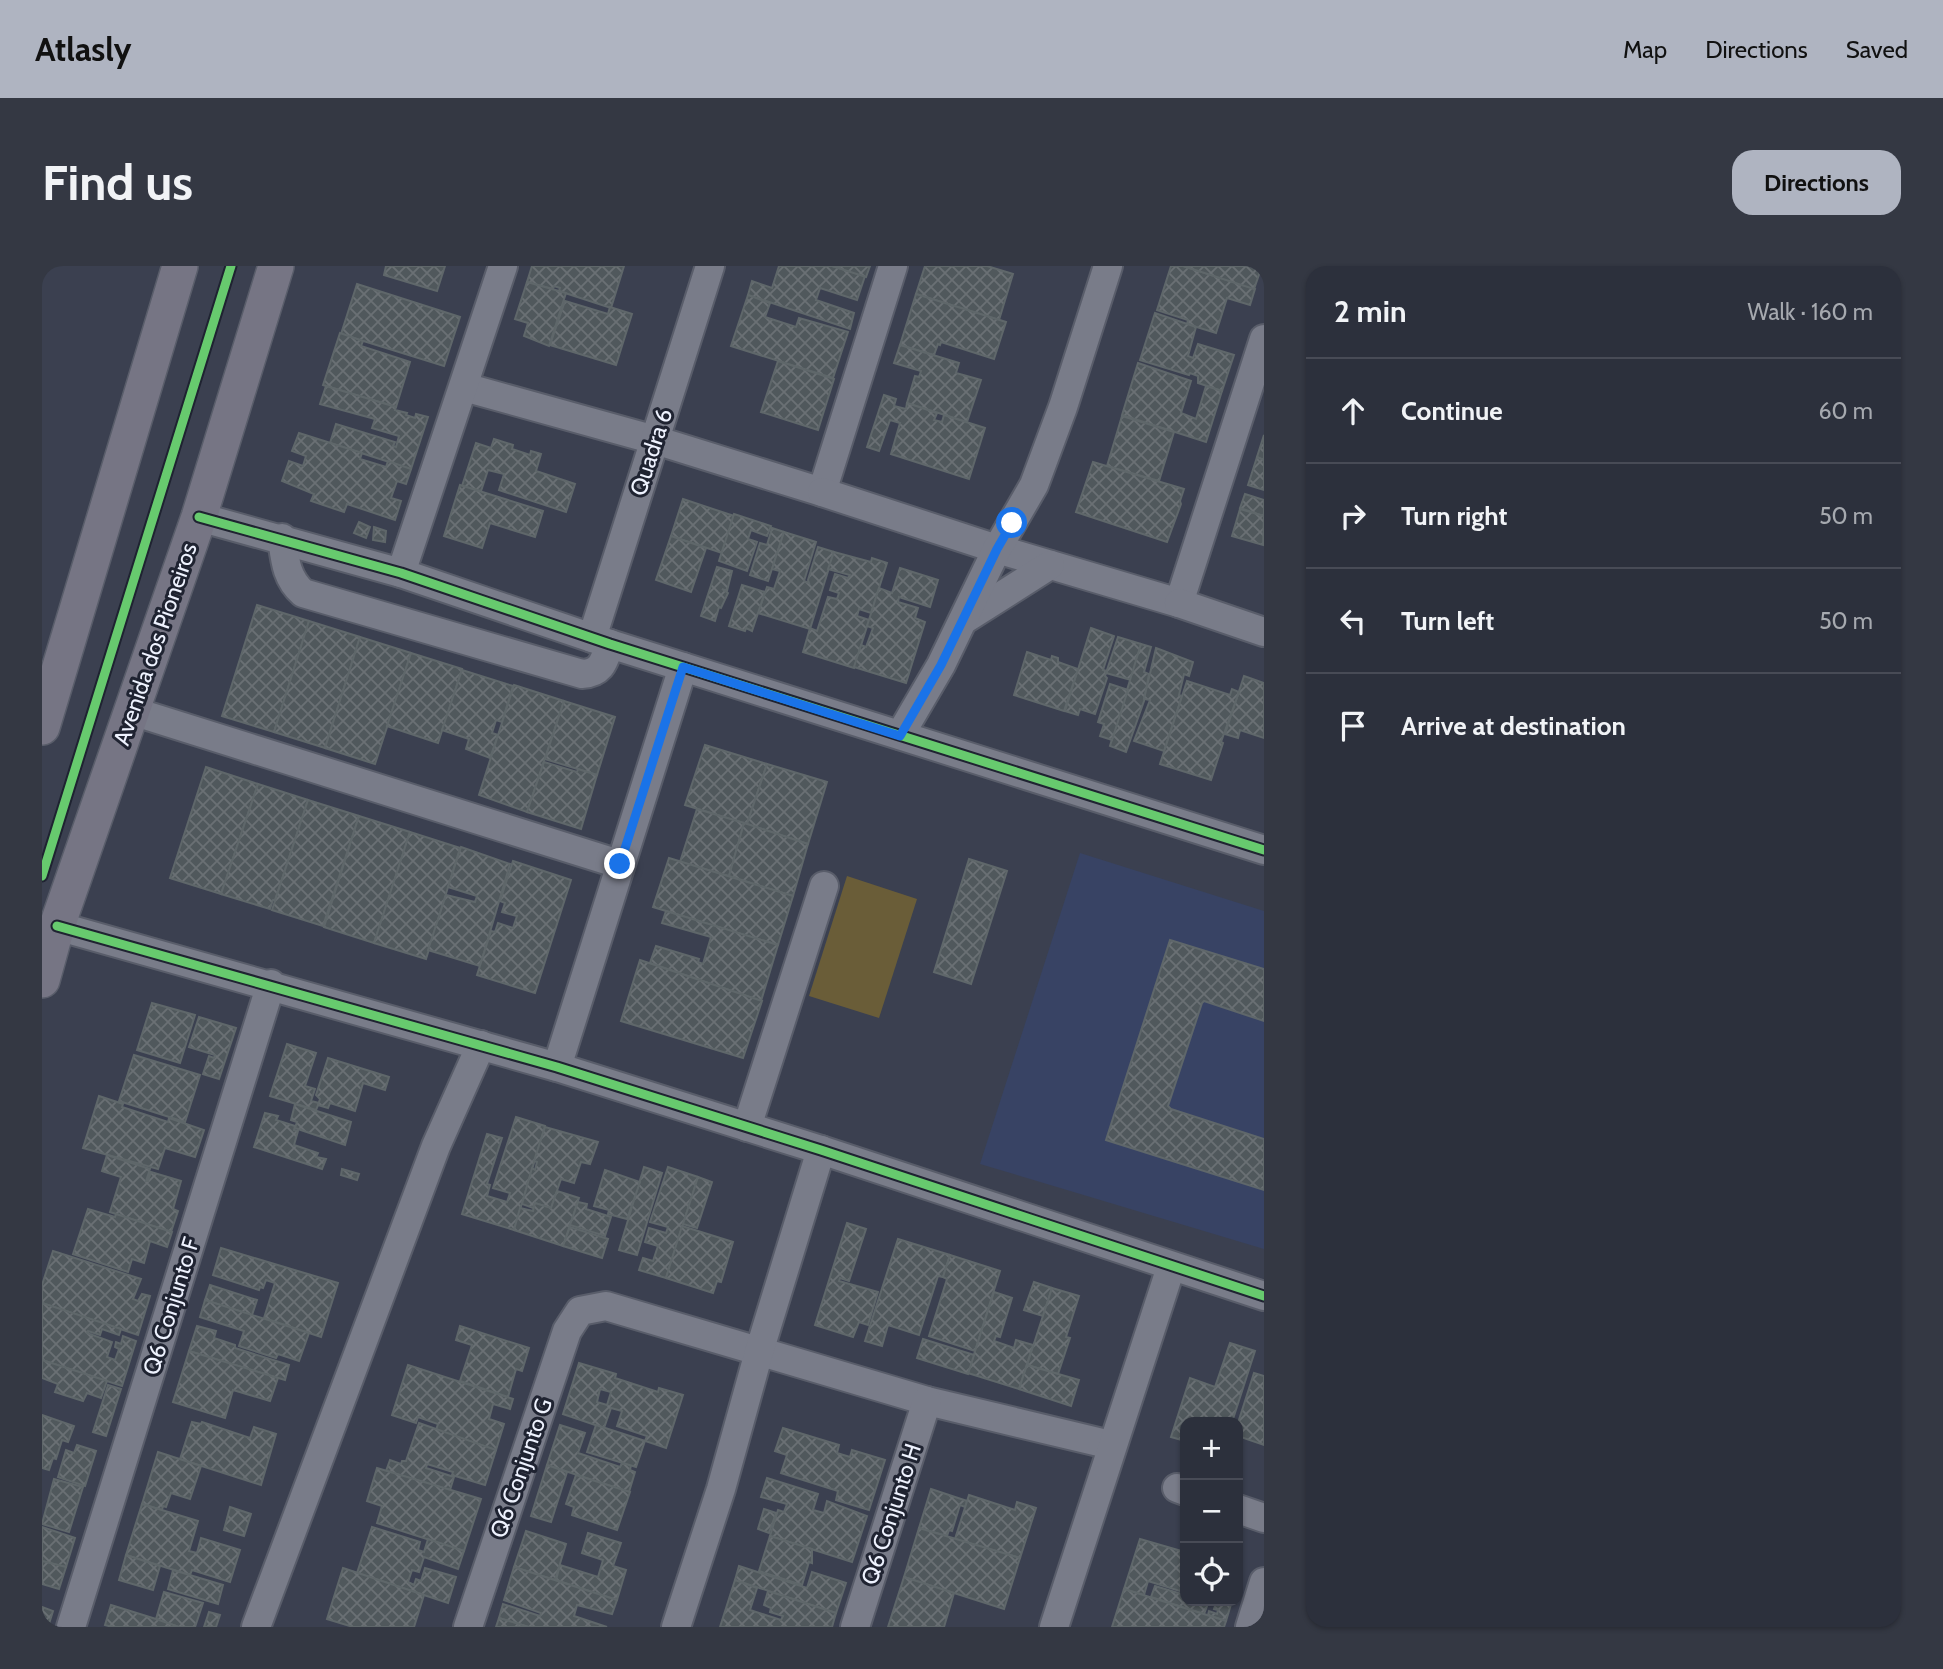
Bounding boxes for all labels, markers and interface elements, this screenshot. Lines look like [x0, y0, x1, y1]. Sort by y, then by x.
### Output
text: Atlasly [35, 29, 132, 69]
text: Map [1623, 35, 1667, 64]
text: Directions [1705, 35, 1808, 64]
text: Saved [1846, 35, 1908, 64]
button: Directions [1732, 150, 1901, 215]
text: Find us [42, 153, 193, 212]
text: 2 min [1334, 293, 1406, 330]
text: Walk · 160 m [1748, 298, 1873, 326]
icon: ahead [1334, 392, 1372, 430]
text: Continue [1401, 395, 1503, 427]
text: 60 m [1819, 397, 1873, 425]
street label: Quadra 6 [624, 405, 678, 499]
icon: right [1334, 497, 1372, 535]
text: Turn right [1401, 500, 1507, 532]
text: 50 m [1819, 502, 1873, 530]
route start [996, 507, 1027, 538]
street label: Avenida dos Pioneiros [107, 539, 203, 749]
icon: left [1334, 602, 1372, 640]
text: Turn left [1401, 605, 1494, 637]
text: 50 m [1819, 607, 1873, 635]
icon: arrive [1334, 707, 1372, 745]
text: Arrive at destination [1401, 710, 1626, 742]
route end [604, 848, 635, 879]
street label: Q6 Conjunto F [137, 1234, 205, 1378]
street label: Q6 Conjunto G [484, 1394, 558, 1542]
map controls [1180, 1417, 1243, 1606]
button: + [1180, 1417, 1243, 1480]
street label: Q6 Conjunto H [855, 1440, 927, 1588]
button: − [1180, 1480, 1243, 1543]
button: locate [1180, 1543, 1243, 1606]

